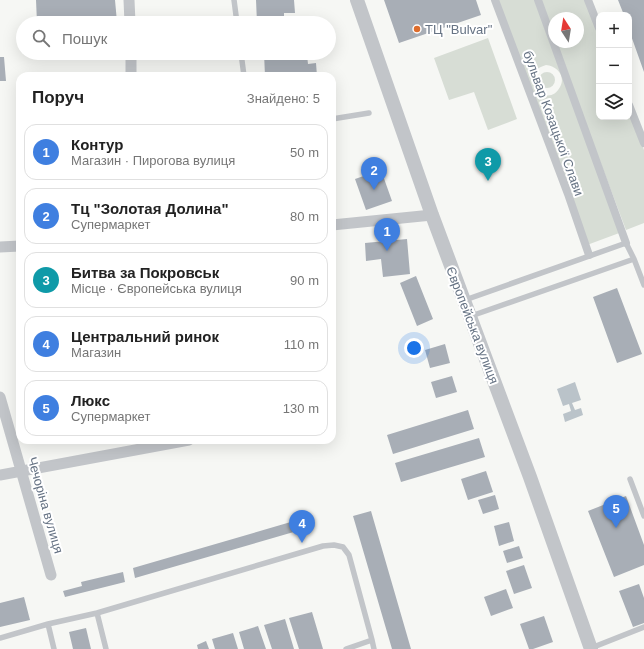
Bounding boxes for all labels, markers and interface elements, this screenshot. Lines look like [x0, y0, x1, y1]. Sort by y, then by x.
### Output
north arrow [548, 12, 584, 48]
map controls [596, 12, 632, 120]
button: + [596, 12, 632, 48]
search box [16, 16, 336, 60]
place label: ТЦ "Bulvar" [425, 22, 493, 37]
marker: ТЦ "Bulvar" [412, 24, 422, 34]
icon: search [30, 27, 52, 49]
text: Пошук [62, 30, 107, 47]
button: − [596, 48, 632, 84]
street label: бульвар Козацької Слави [520, 49, 587, 198]
button: layers [596, 84, 632, 120]
text: Поруч [32, 88, 84, 107]
text: Знайдено: 5 [247, 91, 320, 106]
text: Контур [71, 136, 123, 153]
text: 1 [42, 145, 50, 160]
text: 50 m [290, 145, 319, 160]
pin: 3 [475, 148, 501, 181]
text: Магазин · Пирогова вулиця [71, 153, 235, 168]
pin: 2 [361, 157, 387, 190]
text: Тц "Золотая Долина" [71, 200, 229, 217]
text: 2 [42, 209, 50, 224]
text: 80 m [290, 209, 319, 224]
text: Супермаркет [71, 217, 150, 232]
pin: 1 [374, 218, 400, 251]
text: Битва за Покровськ [71, 264, 219, 281]
street label: Європейська вулиця [443, 264, 502, 386]
text: 3 [42, 273, 50, 288]
text: 90 m [290, 273, 319, 288]
text: Місце · Європейська вулиця [71, 281, 242, 296]
text: Центральний ринок [71, 328, 219, 345]
text: 4 [42, 337, 50, 352]
text: 110 m [284, 337, 319, 352]
your location [404, 338, 424, 358]
text: Магазин [71, 345, 121, 360]
text: Люкс [71, 392, 110, 409]
text: 5 [42, 401, 50, 416]
text: 130 m [283, 401, 319, 416]
text: Супермаркет [71, 409, 150, 424]
street label: Чечоріна вулиця [25, 455, 66, 555]
pin: 5 [603, 495, 629, 528]
pin: 4 [289, 510, 315, 543]

